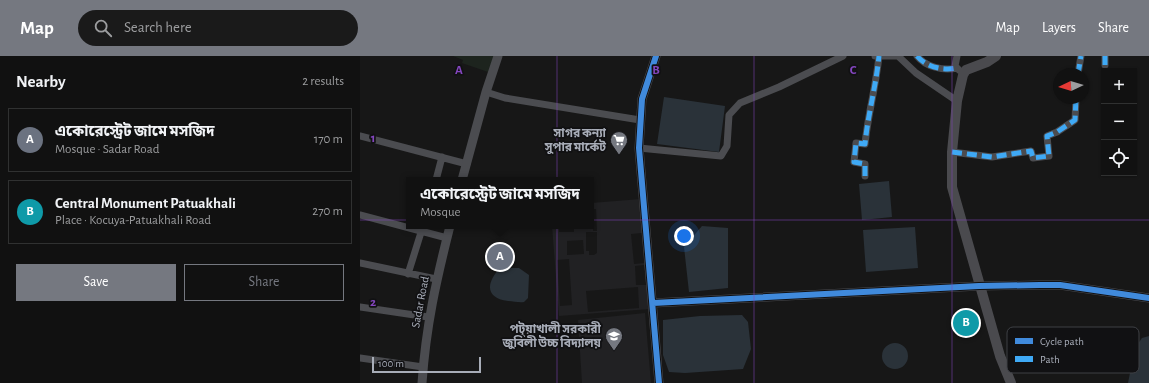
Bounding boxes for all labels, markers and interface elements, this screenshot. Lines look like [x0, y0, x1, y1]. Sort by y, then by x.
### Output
search box [78, 10, 358, 46]
icon: search [92, 17, 114, 39]
text: Map [20, 19, 54, 38]
text: Search here [124, 20, 192, 35]
text: Map [995, 21, 1020, 35]
text: Layers [1042, 21, 1076, 35]
text: Share [1098, 21, 1129, 35]
text: A [455, 64, 463, 77]
text: B [652, 64, 660, 77]
text: C [850, 64, 857, 77]
north arrow [1053, 68, 1089, 104]
map controls [1101, 68, 1137, 176]
button: + [1101, 68, 1137, 104]
text: Nearby [16, 73, 66, 90]
text: 2 results [302, 75, 344, 88]
button: − [1101, 104, 1137, 140]
text: একোরেস্ট্রেট জামে মসজিদ [55, 124, 215, 139]
place label: সাগর কন্যা সুপার মার্কেট [544, 127, 607, 155]
supermarket icon: সাগর কন্যা সুপার মার্কেট [609, 130, 629, 155]
text: 1 [371, 132, 375, 145]
text: A [26, 133, 34, 146]
text: 170 m [314, 133, 343, 146]
button: locate [1101, 140, 1137, 176]
text: Mosque · Sadar Road [55, 143, 159, 156]
popup [406, 177, 594, 229]
text: একোরেস্ট্রেট জামে মসজিদ [420, 187, 580, 202]
text: Central Monument Patuakhali [55, 196, 236, 211]
text: B [26, 205, 34, 218]
text: 270 m [312, 205, 343, 218]
text: Mosque [420, 206, 461, 219]
text: Place · Kocuya-Patuakhali Road [55, 214, 211, 227]
your location [674, 226, 694, 246]
pin: A [487, 242, 513, 272]
button: Save [16, 264, 176, 301]
button: Share [184, 264, 344, 301]
street label: Sadar Road [409, 275, 431, 329]
text: 2 [370, 296, 376, 309]
pin: B [953, 308, 979, 338]
place label: পটুয়াখালী সরকারী জুবিলী উচ্চ বিদ্যালয় [502, 321, 602, 350]
school or university icon: পটুয়াখালী সরকারী জুবিলী উচ্চ বিদ্যালয় [604, 326, 624, 351]
legend [1007, 327, 1139, 373]
text: Cycle path [1040, 336, 1084, 347]
text: Path [1040, 354, 1060, 365]
scale bar [372, 355, 481, 374]
text: 100 m [378, 358, 404, 369]

